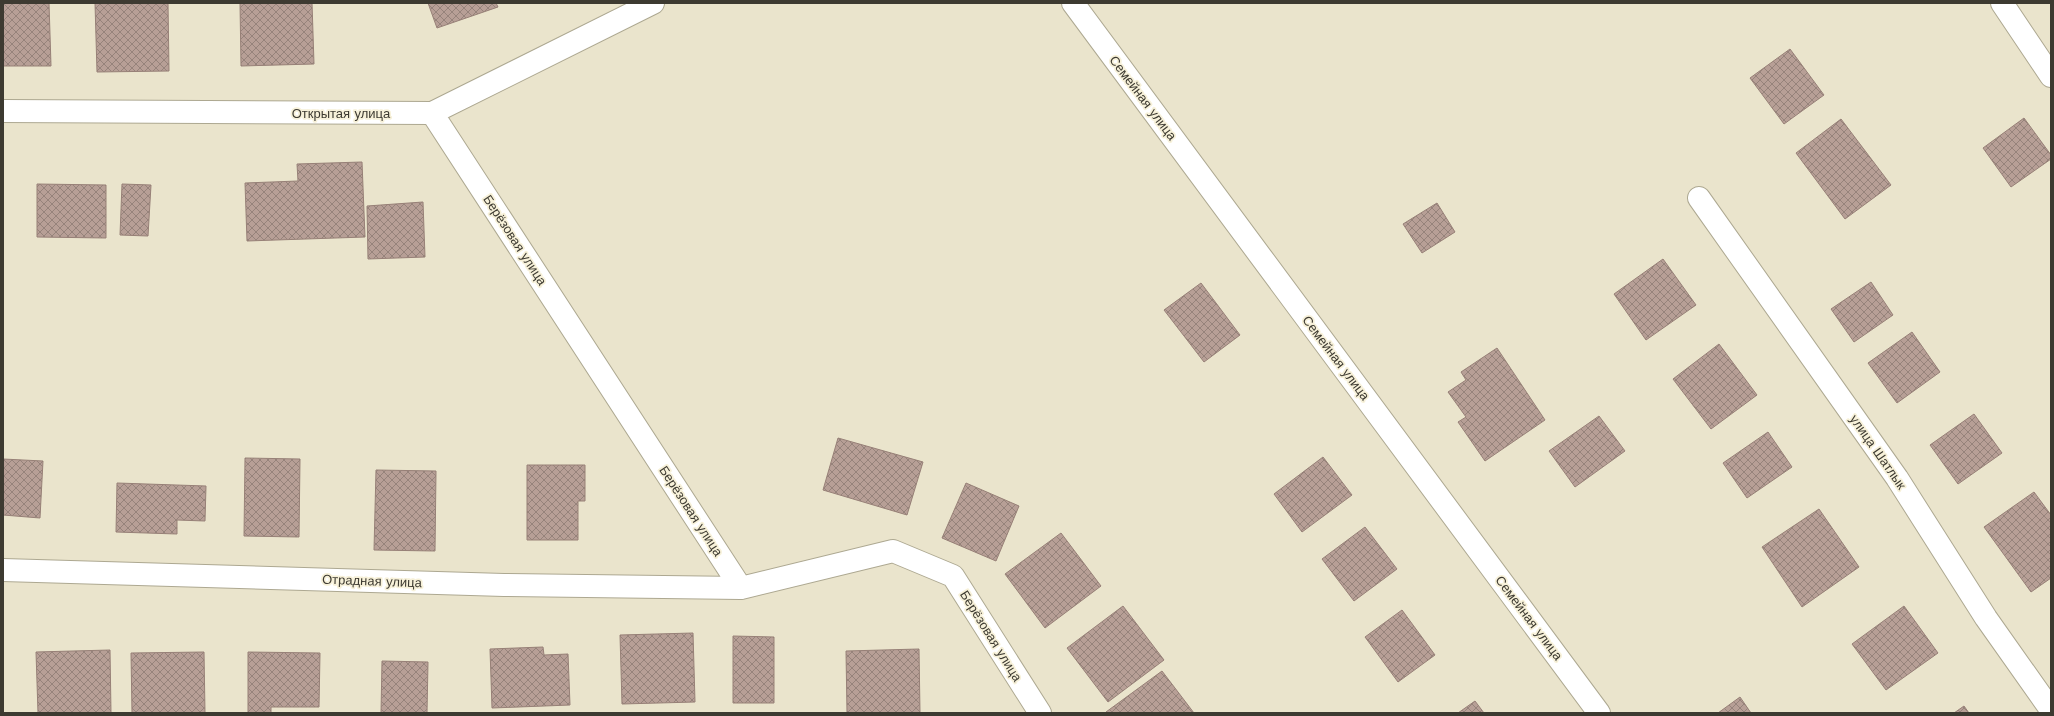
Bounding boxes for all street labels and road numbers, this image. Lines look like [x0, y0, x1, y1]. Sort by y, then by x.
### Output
street label: Семейная улица [1106, 53, 1180, 144]
street label: Открытая улица [292, 106, 391, 121]
street label: Берёзовая улица [480, 192, 550, 289]
street label: Семейная улица [1299, 313, 1373, 404]
street label: улица Шатлык [1847, 412, 1909, 492]
street label: Берёзовая улица [656, 463, 726, 560]
street label: Отрадная улица [322, 572, 423, 590]
street label: Семейная улица [1492, 573, 1566, 664]
street label: Берёзовая улица [957, 588, 1025, 685]

